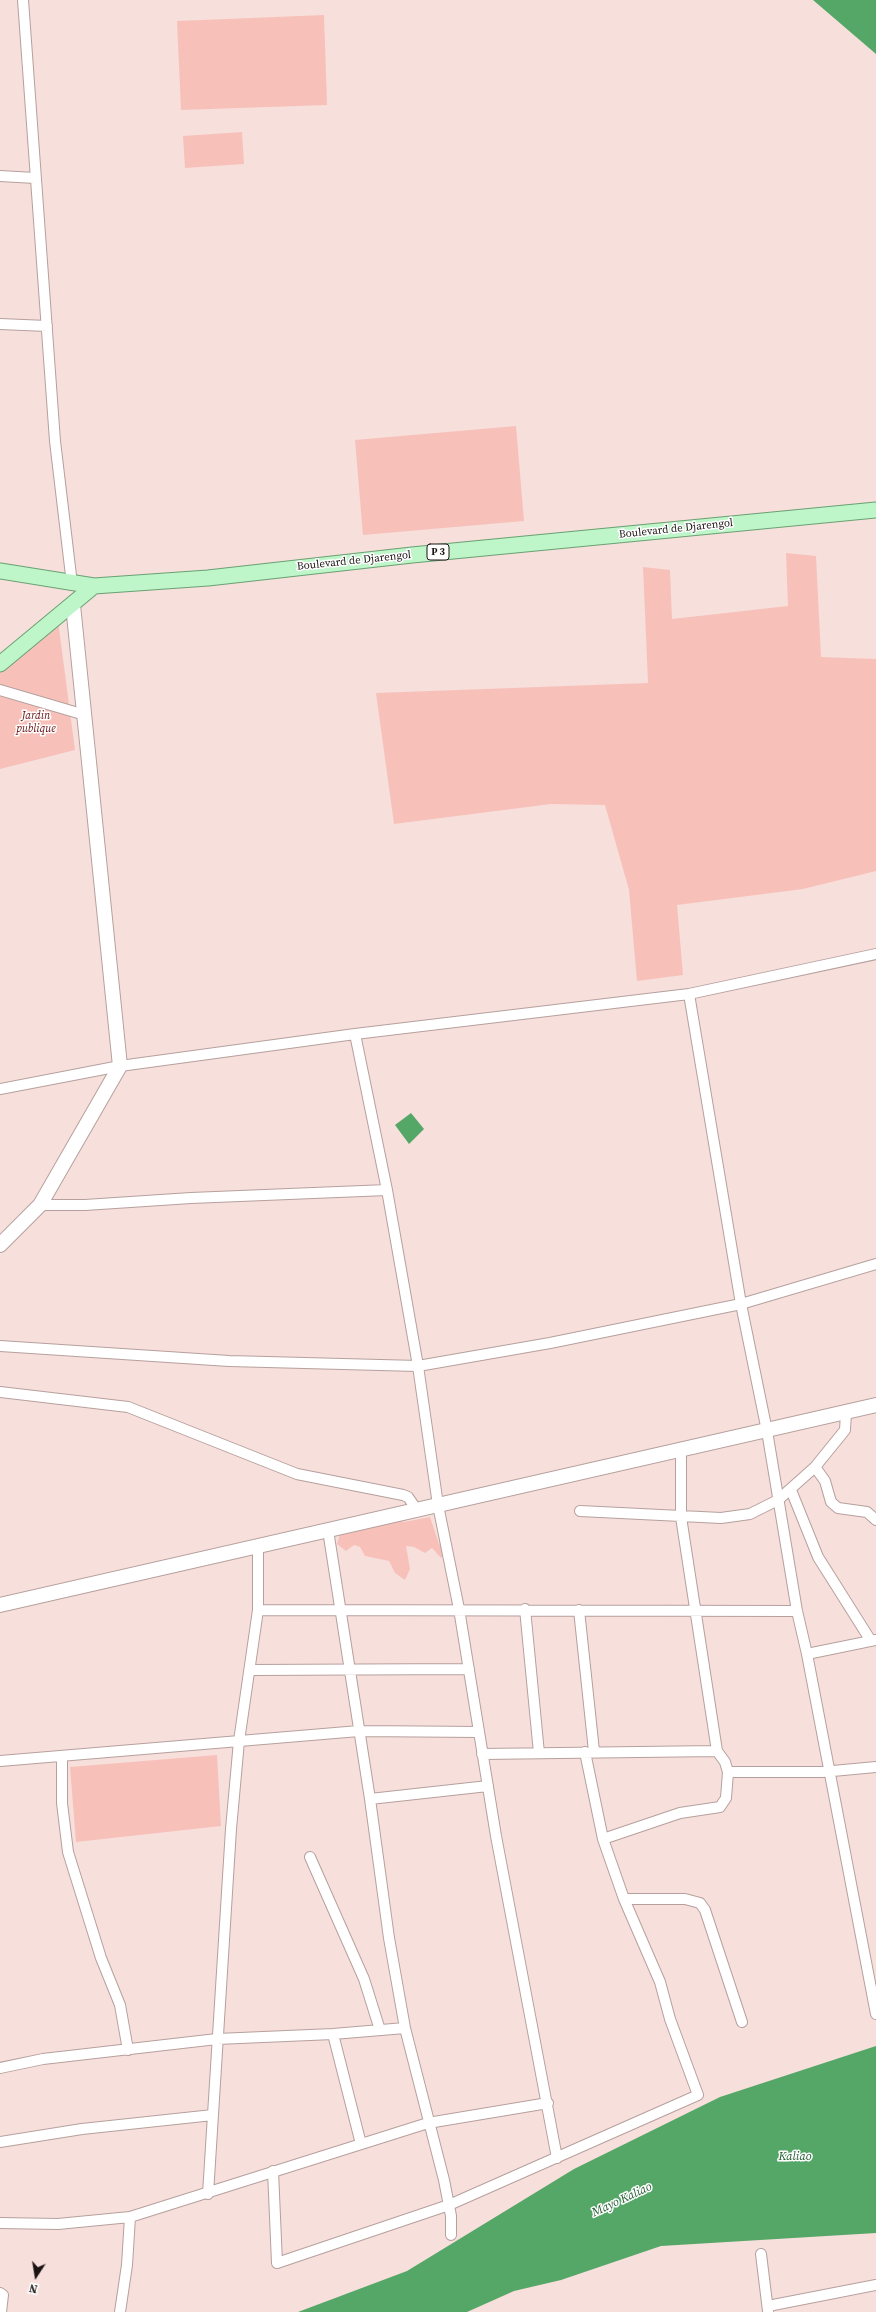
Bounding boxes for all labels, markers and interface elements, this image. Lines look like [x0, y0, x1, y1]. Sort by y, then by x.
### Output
street label: Boulevard de Djarengol [618, 516, 734, 542]
road number: P 3 [427, 544, 449, 560]
street label: Boulevard de Djarengol [296, 548, 412, 574]
park label: Jardin publique [16, 709, 56, 735]
water label: Kaliao [778, 2150, 812, 2164]
water label: Mayo Kaliao [590, 2180, 654, 2220]
north arrow [16, 2256, 56, 2296]
text: N [28, 2280, 39, 2296]

